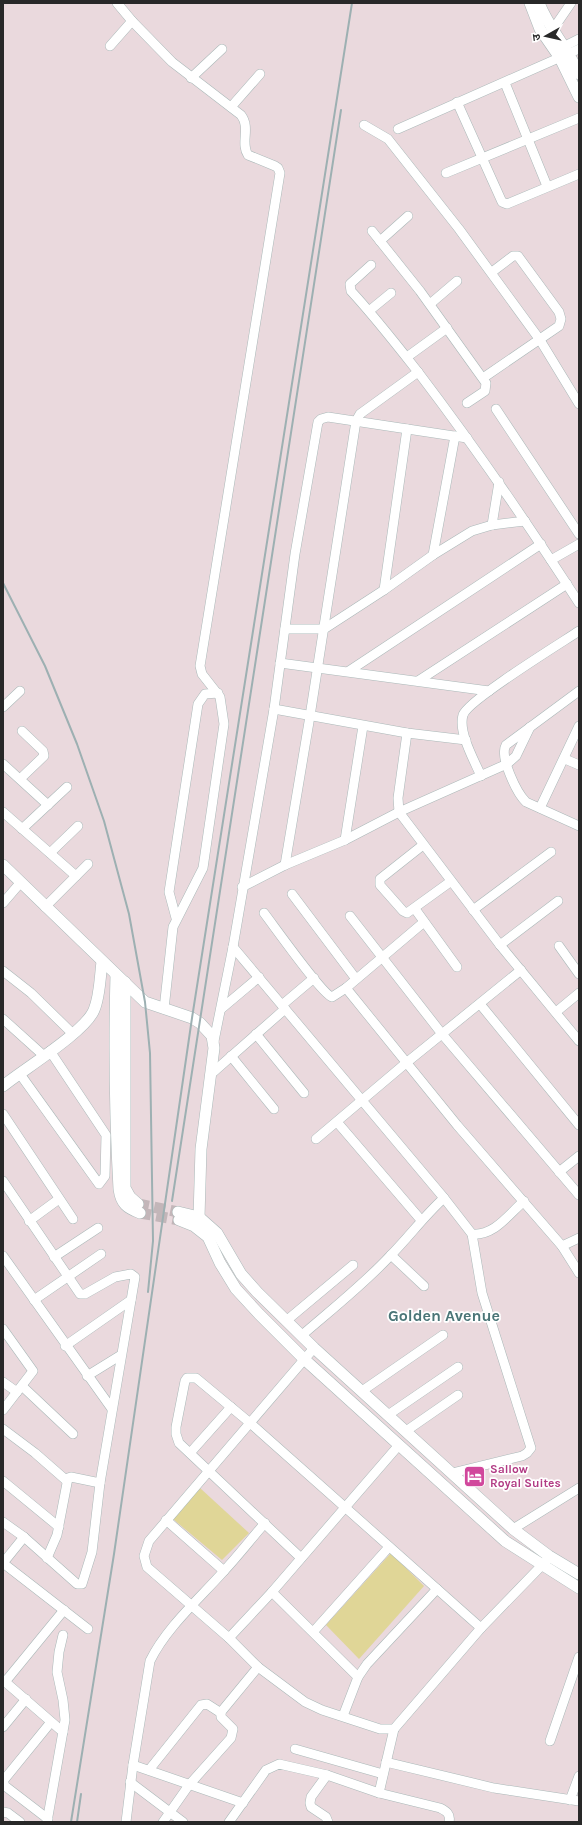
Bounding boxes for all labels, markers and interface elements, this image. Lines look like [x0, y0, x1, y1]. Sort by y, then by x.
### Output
north arrow [526, 16, 566, 56]
text: उ [530, 33, 543, 41]
district label: Golden Avenue [388, 1306, 500, 1325]
place label: Sallow Royal Suites [490, 1462, 561, 1490]
hotel icon: Sallow Royal Suites [462, 1463, 488, 1489]

